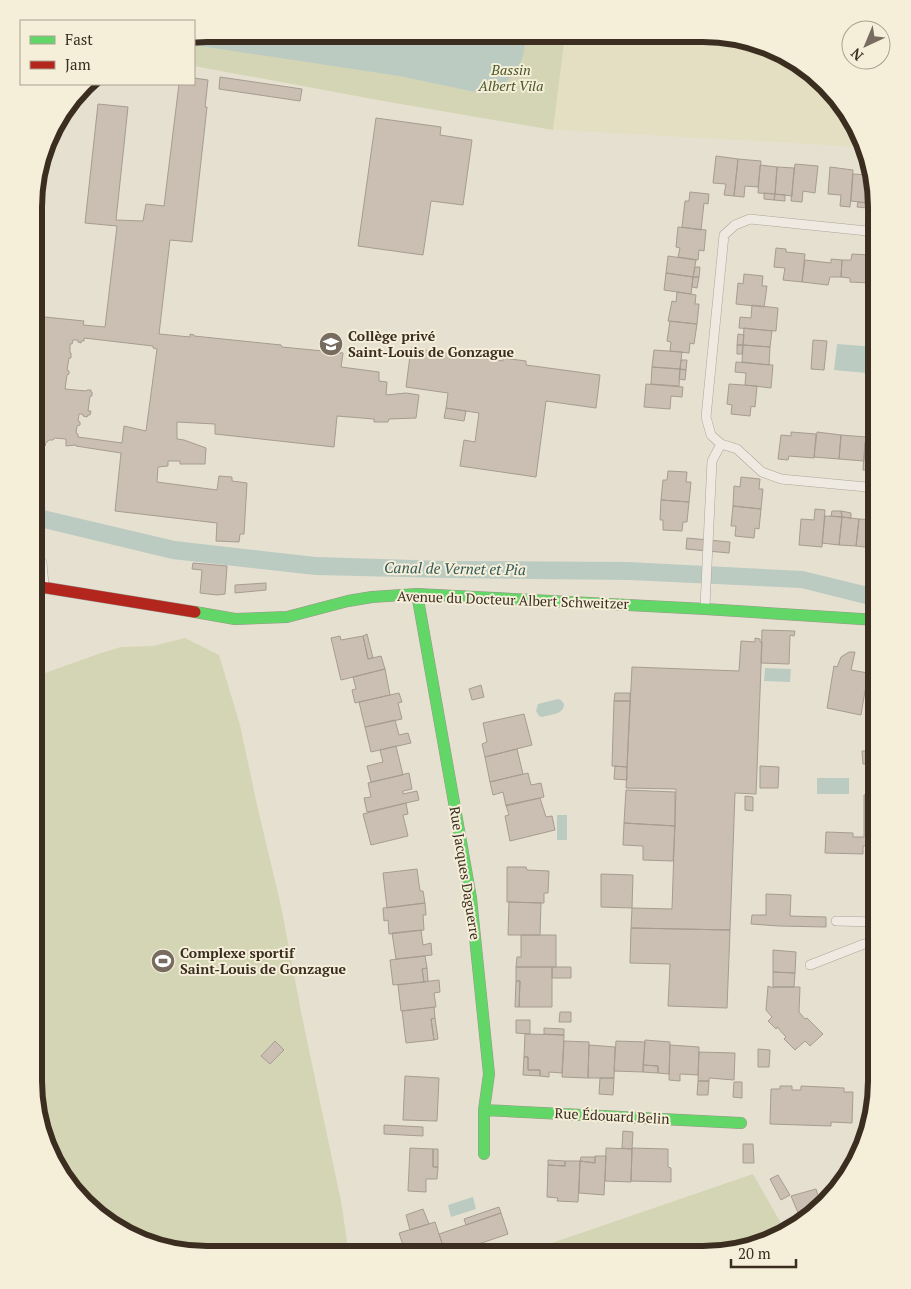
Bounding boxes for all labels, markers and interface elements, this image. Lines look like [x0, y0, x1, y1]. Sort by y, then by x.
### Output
legend [20, 20, 195, 85]
north arrow [841, 20, 891, 70]
text: Fast [65, 29, 93, 49]
text: N [846, 44, 867, 65]
text: Jam [65, 54, 91, 74]
park label: Bassin Albert Vila [478, 60, 543, 95]
place label: Collège privé Saint-Louis de Gonzague [348, 326, 515, 361]
school or university icon: Collège privé Saint-Louis de Gonzague [318, 331, 344, 357]
water label: Canal de Vernet et Pia [384, 557, 526, 579]
street label: Avenue du Docteur Albert Schweitzer [397, 586, 630, 613]
street label: Rue Jacques Daguerre [446, 805, 485, 941]
place label: Complexe sportif Saint-Louis de Gonzague [180, 943, 347, 978]
sports icon: Complexe sportif Saint-Louis de Gonzague [150, 948, 176, 974]
street label: Rue Édouard Belin [554, 1103, 671, 1128]
scale bar [731, 1236, 796, 1268]
text: 20 m [738, 1243, 771, 1263]

